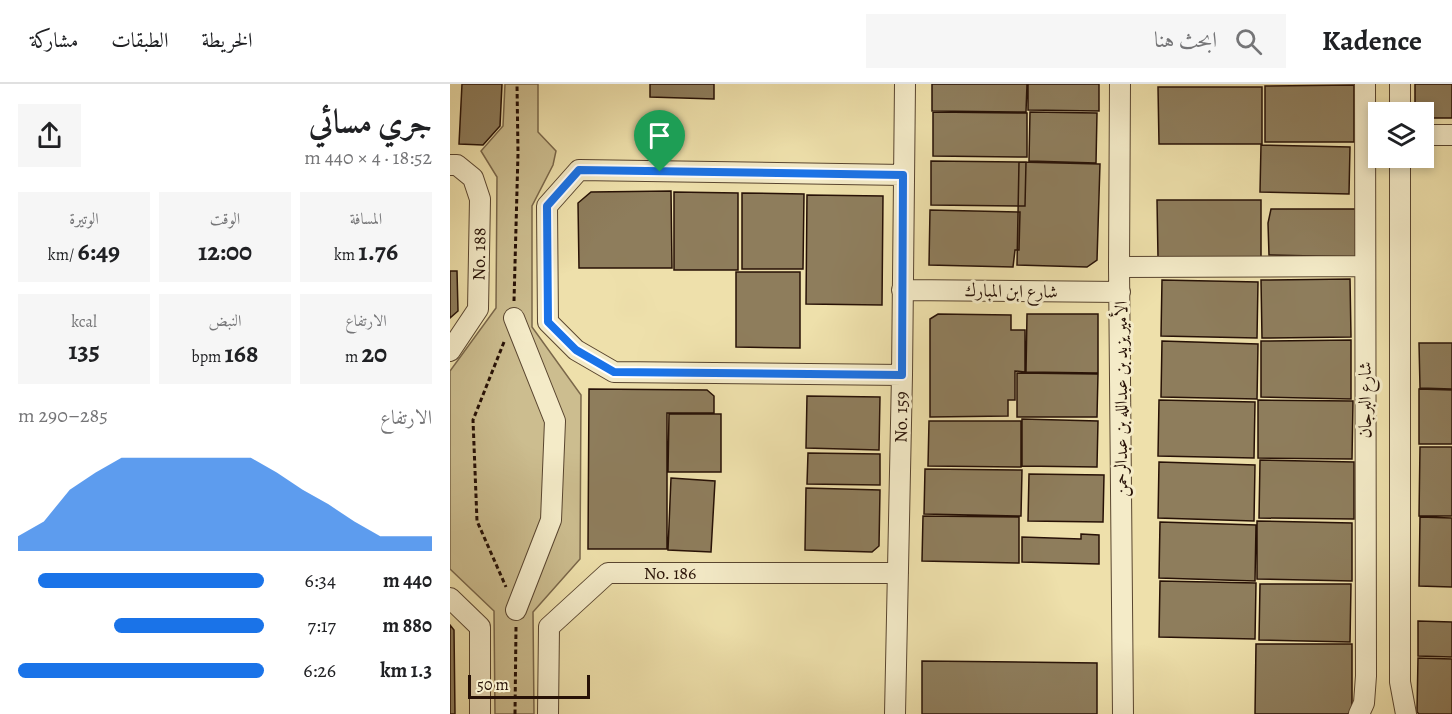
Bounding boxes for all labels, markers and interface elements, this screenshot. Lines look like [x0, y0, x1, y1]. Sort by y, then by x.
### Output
search box [866, 14, 1286, 68]
text: Kadence [1322, 22, 1422, 60]
text: ابحث هنا [1154, 25, 1217, 55]
icon: search [1232, 25, 1265, 58]
text: مشاركة [30, 26, 78, 54]
text: الطبقات [111, 26, 168, 54]
text: الخريطة [201, 26, 253, 54]
text: جري مسائي [309, 99, 432, 144]
map controls [1368, 102, 1434, 168]
button: layers [1368, 102, 1434, 168]
button: share [18, 104, 81, 167]
pin [634, 110, 685, 172]
icon: arrive [643, 119, 676, 152]
text: 18:52 · 4 × 440 m [304, 144, 432, 171]
text: الوتيرة [69, 208, 99, 230]
text: الوقت [210, 208, 240, 230]
text: المسافة [350, 208, 382, 230]
street label: No. 188 [467, 227, 491, 281]
text: 6:49 [78, 234, 120, 269]
text: 12:00 [198, 234, 252, 269]
text: 1.76 [358, 234, 398, 269]
text: /km [48, 244, 78, 266]
text: km [334, 244, 358, 266]
street label: شارع ابن المبارك [964, 278, 1058, 307]
street label: الأمير يزيد بن عبدالله بن عبدالرحمن [1108, 301, 1133, 497]
text: النبض [209, 310, 241, 332]
text: الارتفاع [345, 310, 387, 332]
text: kcal [71, 311, 97, 333]
text: 135 [68, 333, 100, 368]
text: 168 [225, 336, 259, 371]
text: 20 [361, 336, 387, 371]
text: bpm [192, 346, 225, 368]
text: m [345, 346, 361, 368]
street label: شارع البرجان [1353, 361, 1380, 439]
street label: No. 159 [889, 391, 913, 443]
text: 285–290 m [18, 402, 108, 429]
text: الارتفاع [380, 404, 432, 431]
street label: No. 186 [644, 561, 696, 585]
text: 6:34 [305, 567, 336, 594]
text: 440 m [383, 567, 432, 594]
text: 7:17 [308, 612, 336, 639]
text: 880 m [382, 612, 432, 639]
text: 6:26 [303, 657, 336, 684]
text: 1.3 km [380, 657, 432, 684]
scale bar [468, 672, 590, 700]
text: 50 m [477, 674, 509, 696]

